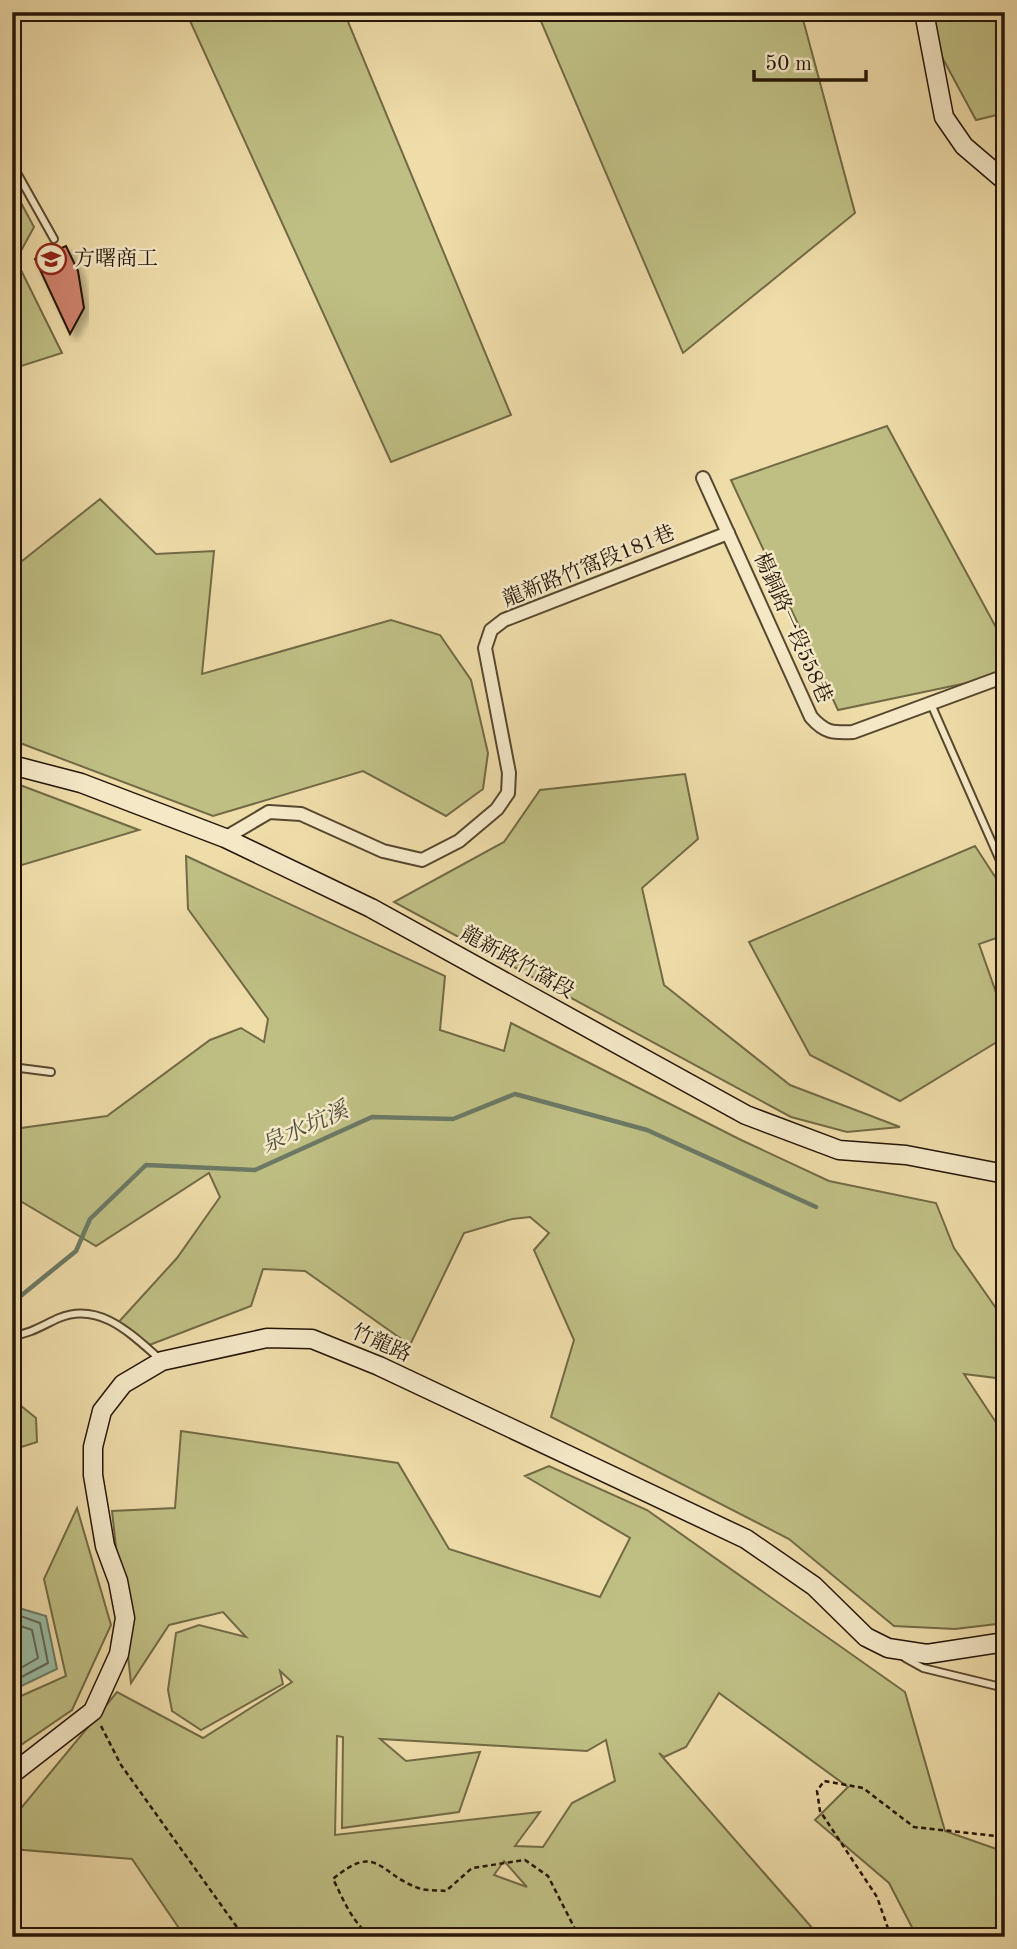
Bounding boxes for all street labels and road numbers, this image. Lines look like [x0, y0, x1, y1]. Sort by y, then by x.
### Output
street label: 龍新路竹窩段181巷 [499, 521, 678, 611]
street label: 楊銅路一段558巷 [749, 549, 836, 707]
street label: 龍新路竹窩段 [457, 922, 578, 1003]
street label: 竹龍路 [348, 1320, 415, 1366]

